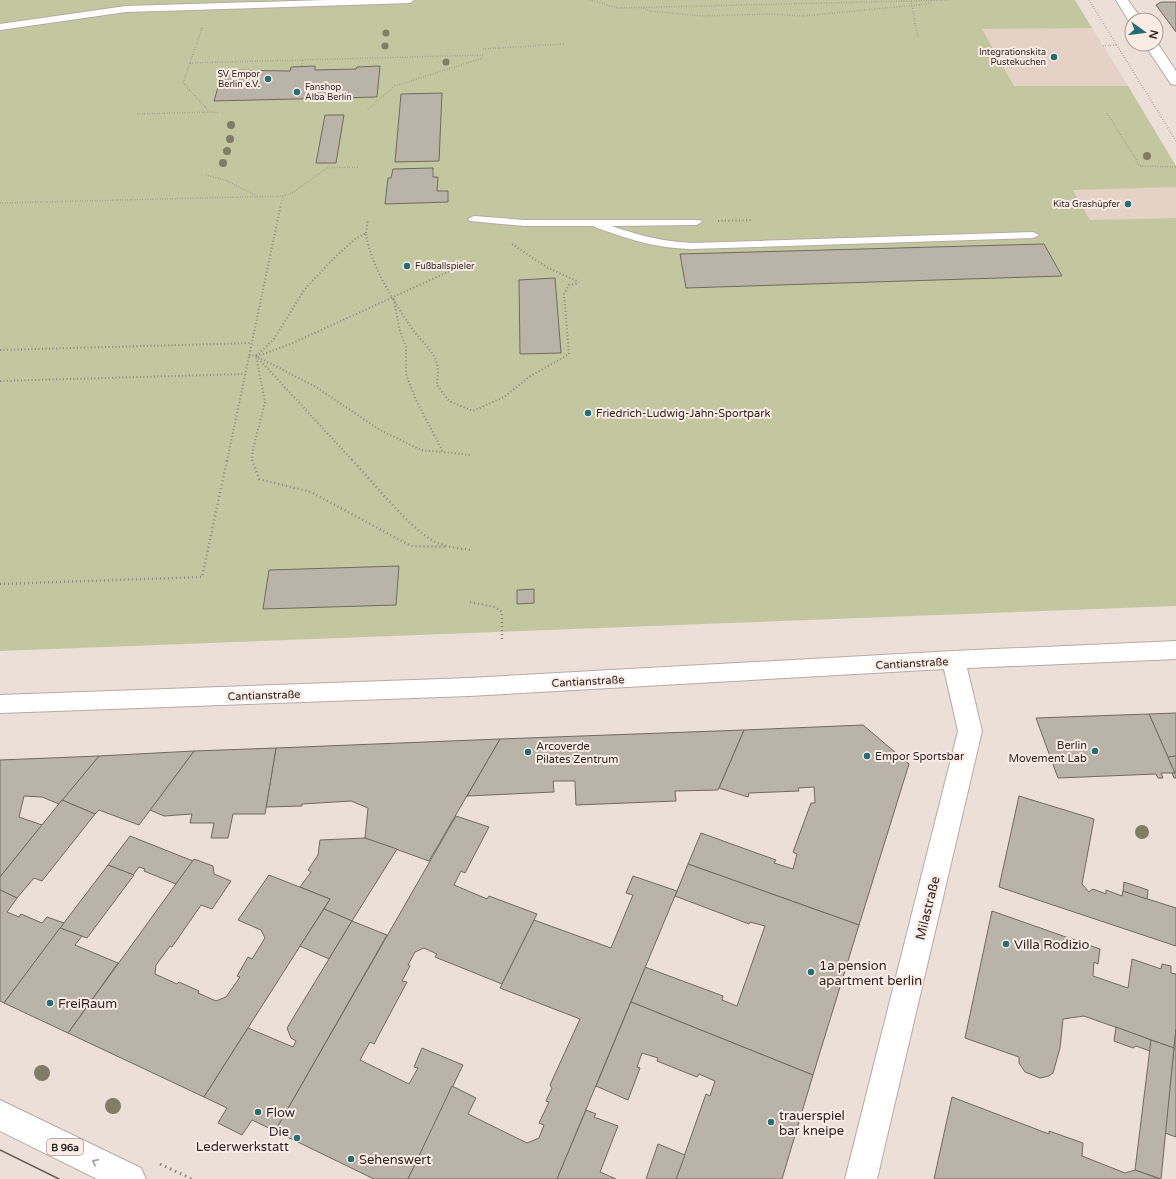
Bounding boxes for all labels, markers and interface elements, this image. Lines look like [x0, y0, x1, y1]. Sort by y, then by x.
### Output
north arrow [1124, 12, 1164, 52]
text: N [1146, 28, 1161, 40]
place label: Integrationskita Pustekuchen [979, 47, 1046, 68]
marker: Integrationskita Pustekuchen [1049, 52, 1059, 62]
place label: SV Empor Berlin e.V. [217, 69, 261, 90]
marker: SV Empor Berlin e.V. [263, 74, 273, 84]
place label: Fanshop Alba Berlin [305, 82, 352, 103]
marker: Fanshop Alba Berlin [292, 87, 302, 97]
place label: Kita Grashüpfer [1053, 199, 1121, 210]
marker: Kita Grashüpfer [1123, 199, 1133, 209]
marker: Fußballspieler [402, 261, 412, 271]
place label: Fußballspieler [415, 261, 475, 272]
place label: Friedrich-Ludwig-Jahn-Sportpark [596, 407, 770, 420]
marker: Friedrich-Ludwig-Jahn-Sportpark [583, 408, 593, 418]
street label: Cantianstraße [875, 655, 949, 672]
street label: Cantianstraße [551, 673, 625, 690]
street label: Cantianstraße [227, 688, 301, 703]
place label: Berlin Movement Lab [1009, 739, 1087, 765]
place label: Arcoverde Pilates Zentrum [536, 740, 618, 766]
marker: Berlin Movement Lab [1090, 746, 1100, 756]
marker: Arcoverde Pilates Zentrum [523, 747, 533, 757]
place label: Empor Sportsbar [875, 750, 965, 763]
marker: Empor Sportsbar [862, 751, 872, 761]
street label: Milastraße [912, 875, 944, 942]
place label: Villa Rodizio [1014, 937, 1090, 953]
marker: Villa Rodizio [1001, 939, 1011, 949]
place label: 1a pension apartment berlin [819, 958, 922, 989]
marker: 1a pension apartment berlin [806, 967, 816, 977]
place label: FreiRaum [58, 996, 117, 1012]
marker: FreiRaum [45, 998, 55, 1008]
place label: Flow [266, 1105, 295, 1121]
marker: Flow [253, 1107, 263, 1117]
place label: trauerspiel bar kneipe [779, 1108, 845, 1139]
marker: trauerspiel bar kneipe [766, 1117, 776, 1127]
place label: Die Lederwerkstatt [196, 1124, 289, 1155]
marker: Die Lederwerkstatt [292, 1133, 302, 1143]
road number: B 96a [47, 1139, 83, 1155]
place label: Sehenswert [359, 1152, 431, 1168]
marker: Sehenswert [346, 1154, 356, 1164]
one-way arrow [92, 1159, 99, 1167]

